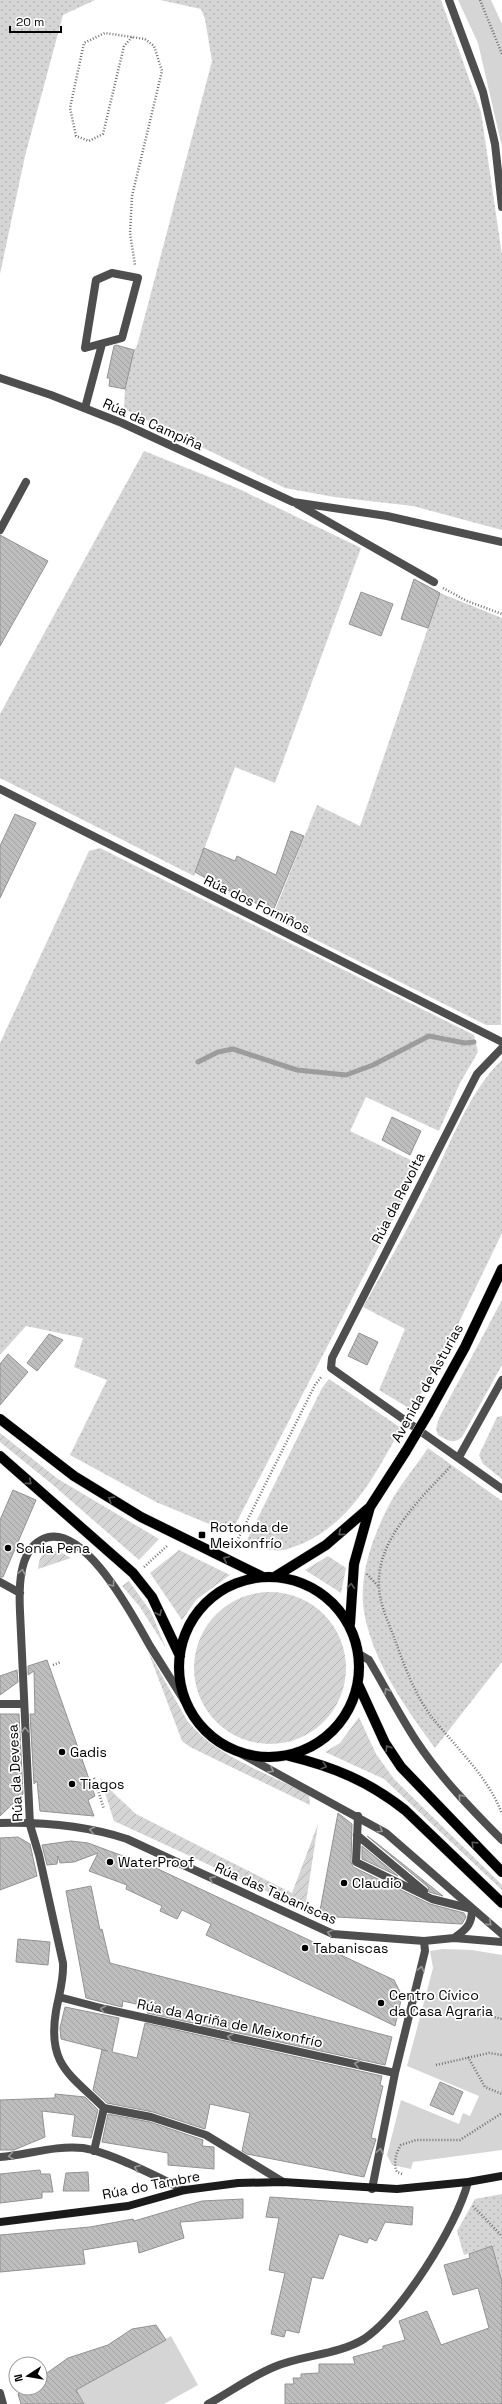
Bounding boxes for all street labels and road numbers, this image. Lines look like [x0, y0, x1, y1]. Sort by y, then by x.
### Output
street label: Rúa da Campiña [100, 394, 206, 454]
street label: Rúa dos Forniños [201, 871, 313, 937]
street label: Rúa da Revolta [367, 1149, 429, 1247]
street label: Avenida de Asturias [387, 1321, 467, 1445]
street label: Rúa da Devesa [3, 1724, 27, 1822]
street label: Rúa das Tabaniscas [212, 1858, 340, 1928]
street label: Rúa da Agriña de Meixonfrío [135, 1995, 325, 2051]
street label: Rúa do Tambre [101, 2167, 201, 2203]

